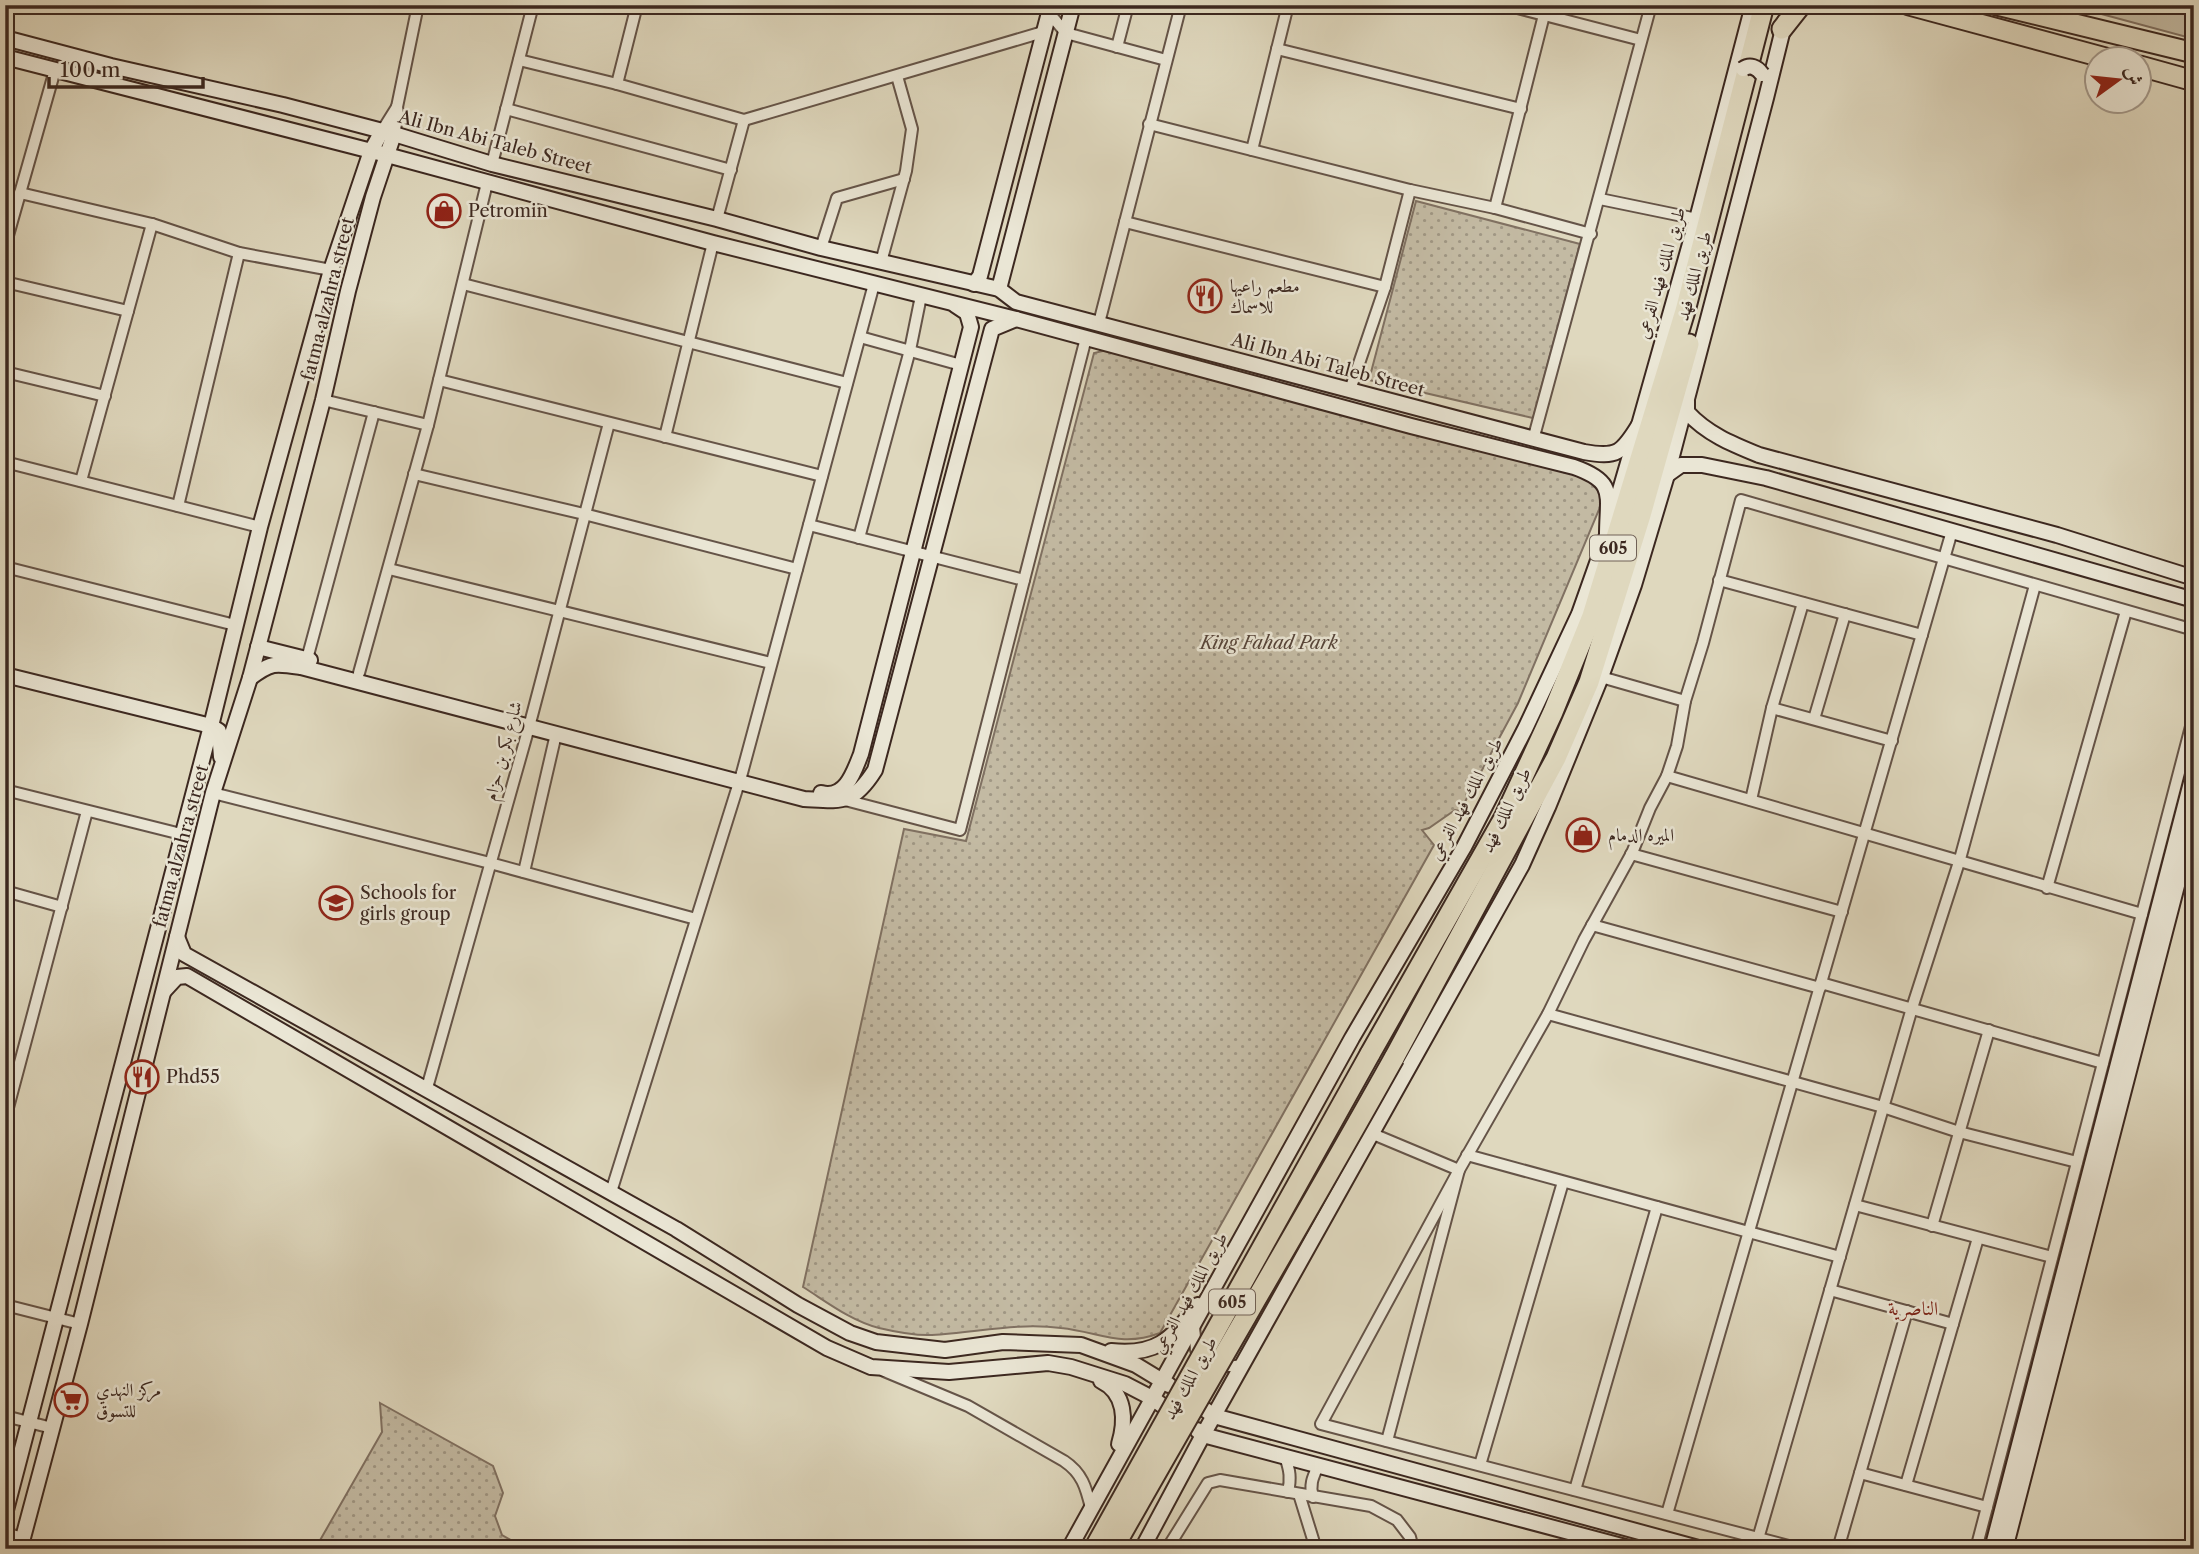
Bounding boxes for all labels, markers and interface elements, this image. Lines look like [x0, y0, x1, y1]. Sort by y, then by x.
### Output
scale bar [49, 46, 203, 90]
north arrow [2084, 46, 2154, 116]
text: 100 m [60, 57, 121, 82]
text: ش [2120, 64, 2147, 88]
street label: Ali Ibn Abi Taleb Street [395, 105, 595, 179]
shop icon: Petromin [425, 192, 463, 230]
place label: Petromin [468, 200, 548, 222]
street label: طريق الملك فهد الفرعي [1632, 205, 1694, 342]
street label: fatma alzahra street [297, 214, 359, 383]
street label: طريق الملك فهد [1671, 229, 1717, 323]
place label: مطعم راعيها للاسماك [1230, 275, 1300, 318]
restaurant icon: مطعم راعيها للاسماك [1186, 277, 1224, 315]
street label: Ali Ibn Abi Taleb Street [1228, 328, 1428, 402]
road number: 605 [1590, 536, 1636, 561]
park label: King Fahad Park [1198, 632, 1338, 654]
street label: شارع بكر بن حزام [479, 699, 532, 805]
street label: طريق الملك فهد الفرعي [1425, 734, 1507, 864]
street label: fatma alzahra street [149, 762, 213, 930]
street label: طريق الملك فهد [1476, 764, 1536, 856]
shop icon: الميره الدمام [1564, 816, 1602, 854]
place label: الميره الدمام [1608, 824, 1674, 851]
place label: Schools for girls group [360, 882, 457, 925]
school or university icon: Schools for girls group [317, 884, 355, 922]
restaurant icon: Phd55 [123, 1058, 161, 1096]
place label: Phd55 [166, 1066, 220, 1088]
street label: طريق الملك فهد الفرعي [1147, 1228, 1236, 1360]
road number: 605 [1209, 1290, 1255, 1314]
district label: الناصرية [1888, 1297, 1938, 1321]
street label: طريق الملك فهد [1158, 1333, 1223, 1424]
place label: مركز النهدي للتسوق [96, 1379, 161, 1422]
supermarket icon: مركز النهدي للتسوق [52, 1381, 90, 1419]

